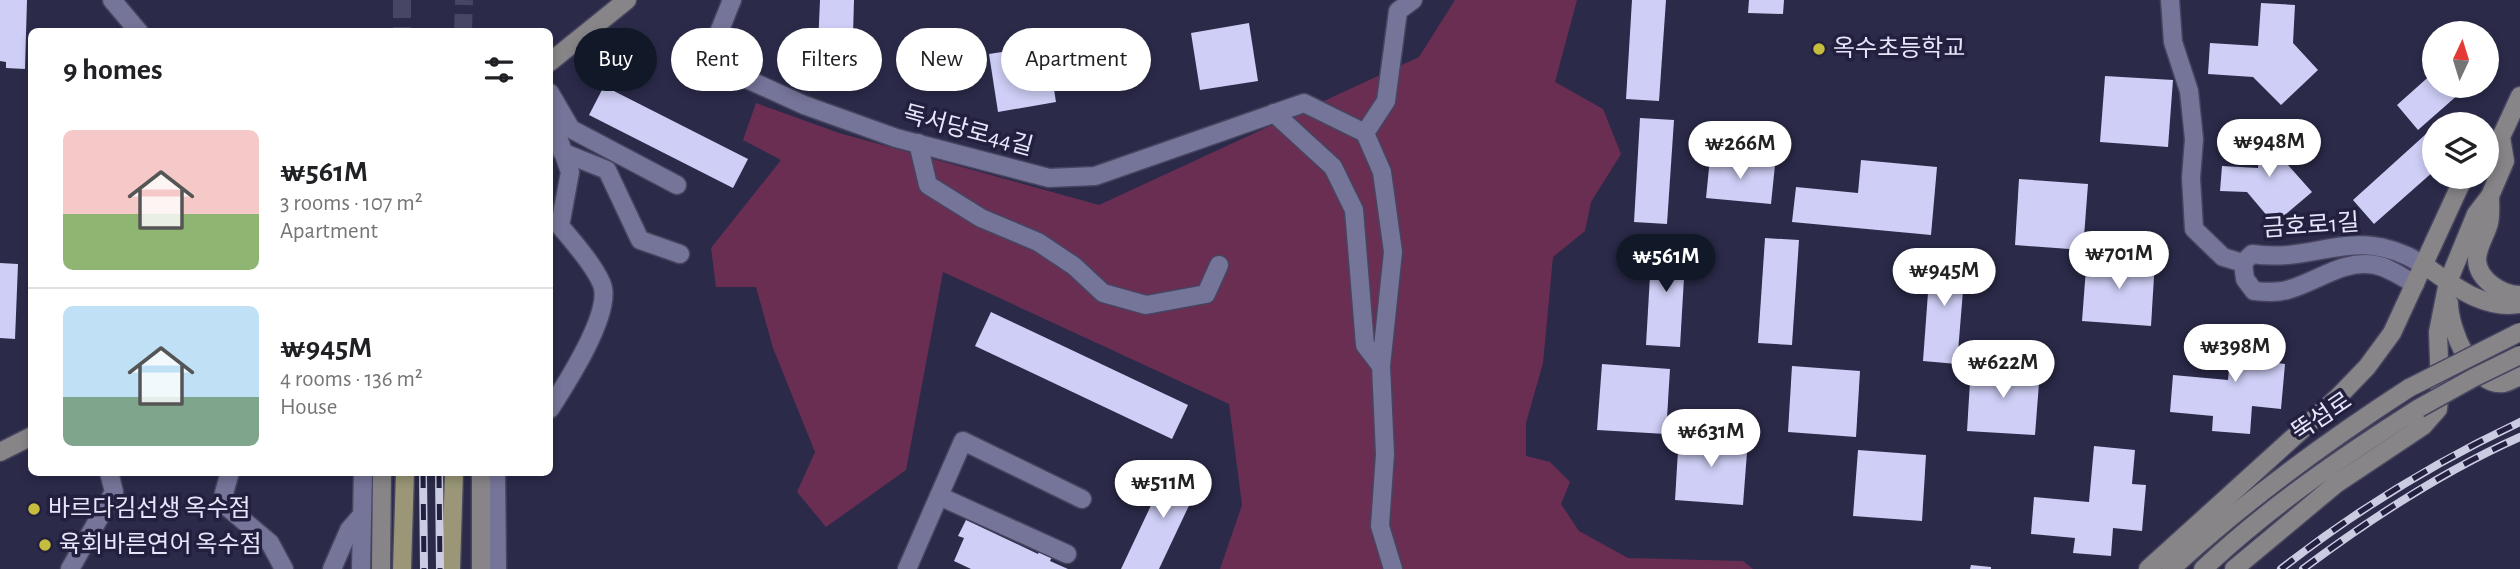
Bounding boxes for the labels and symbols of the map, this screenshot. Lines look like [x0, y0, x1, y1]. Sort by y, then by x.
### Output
north arrow [2422, 21, 2499, 98]
place label: 옥수초등학교 [1833, 35, 1965, 61]
marker: 옥수초등학교 [1811, 41, 1827, 57]
street label: 독서당로44길 [900, 101, 1036, 160]
pin: ₩948M [2220, 120, 2318, 179]
pin: ₩266M [1691, 122, 1789, 181]
street label: 금호로1길 [2262, 210, 2360, 241]
pin: ₩701M [2070, 232, 2168, 291]
pin: ₩561M [1617, 234, 1715, 294]
pin: ₩945M [1895, 248, 1993, 308]
pin: ₩398M [2186, 324, 2284, 384]
pin: ₩622M [1954, 340, 2052, 400]
street label: 뚝섬로 [2287, 388, 2356, 445]
pin: ₩631M [1662, 410, 1760, 469]
pin: ₩511M [1114, 461, 1212, 520]
place label: 바르다김선생 옥수점 [48, 495, 251, 521]
marker: 바르다김선생 옥수점 [26, 501, 42, 517]
place label: 육회바른연어 옥수점 [59, 531, 262, 557]
marker: 육회바른연어 옥수점 [37, 537, 53, 553]

